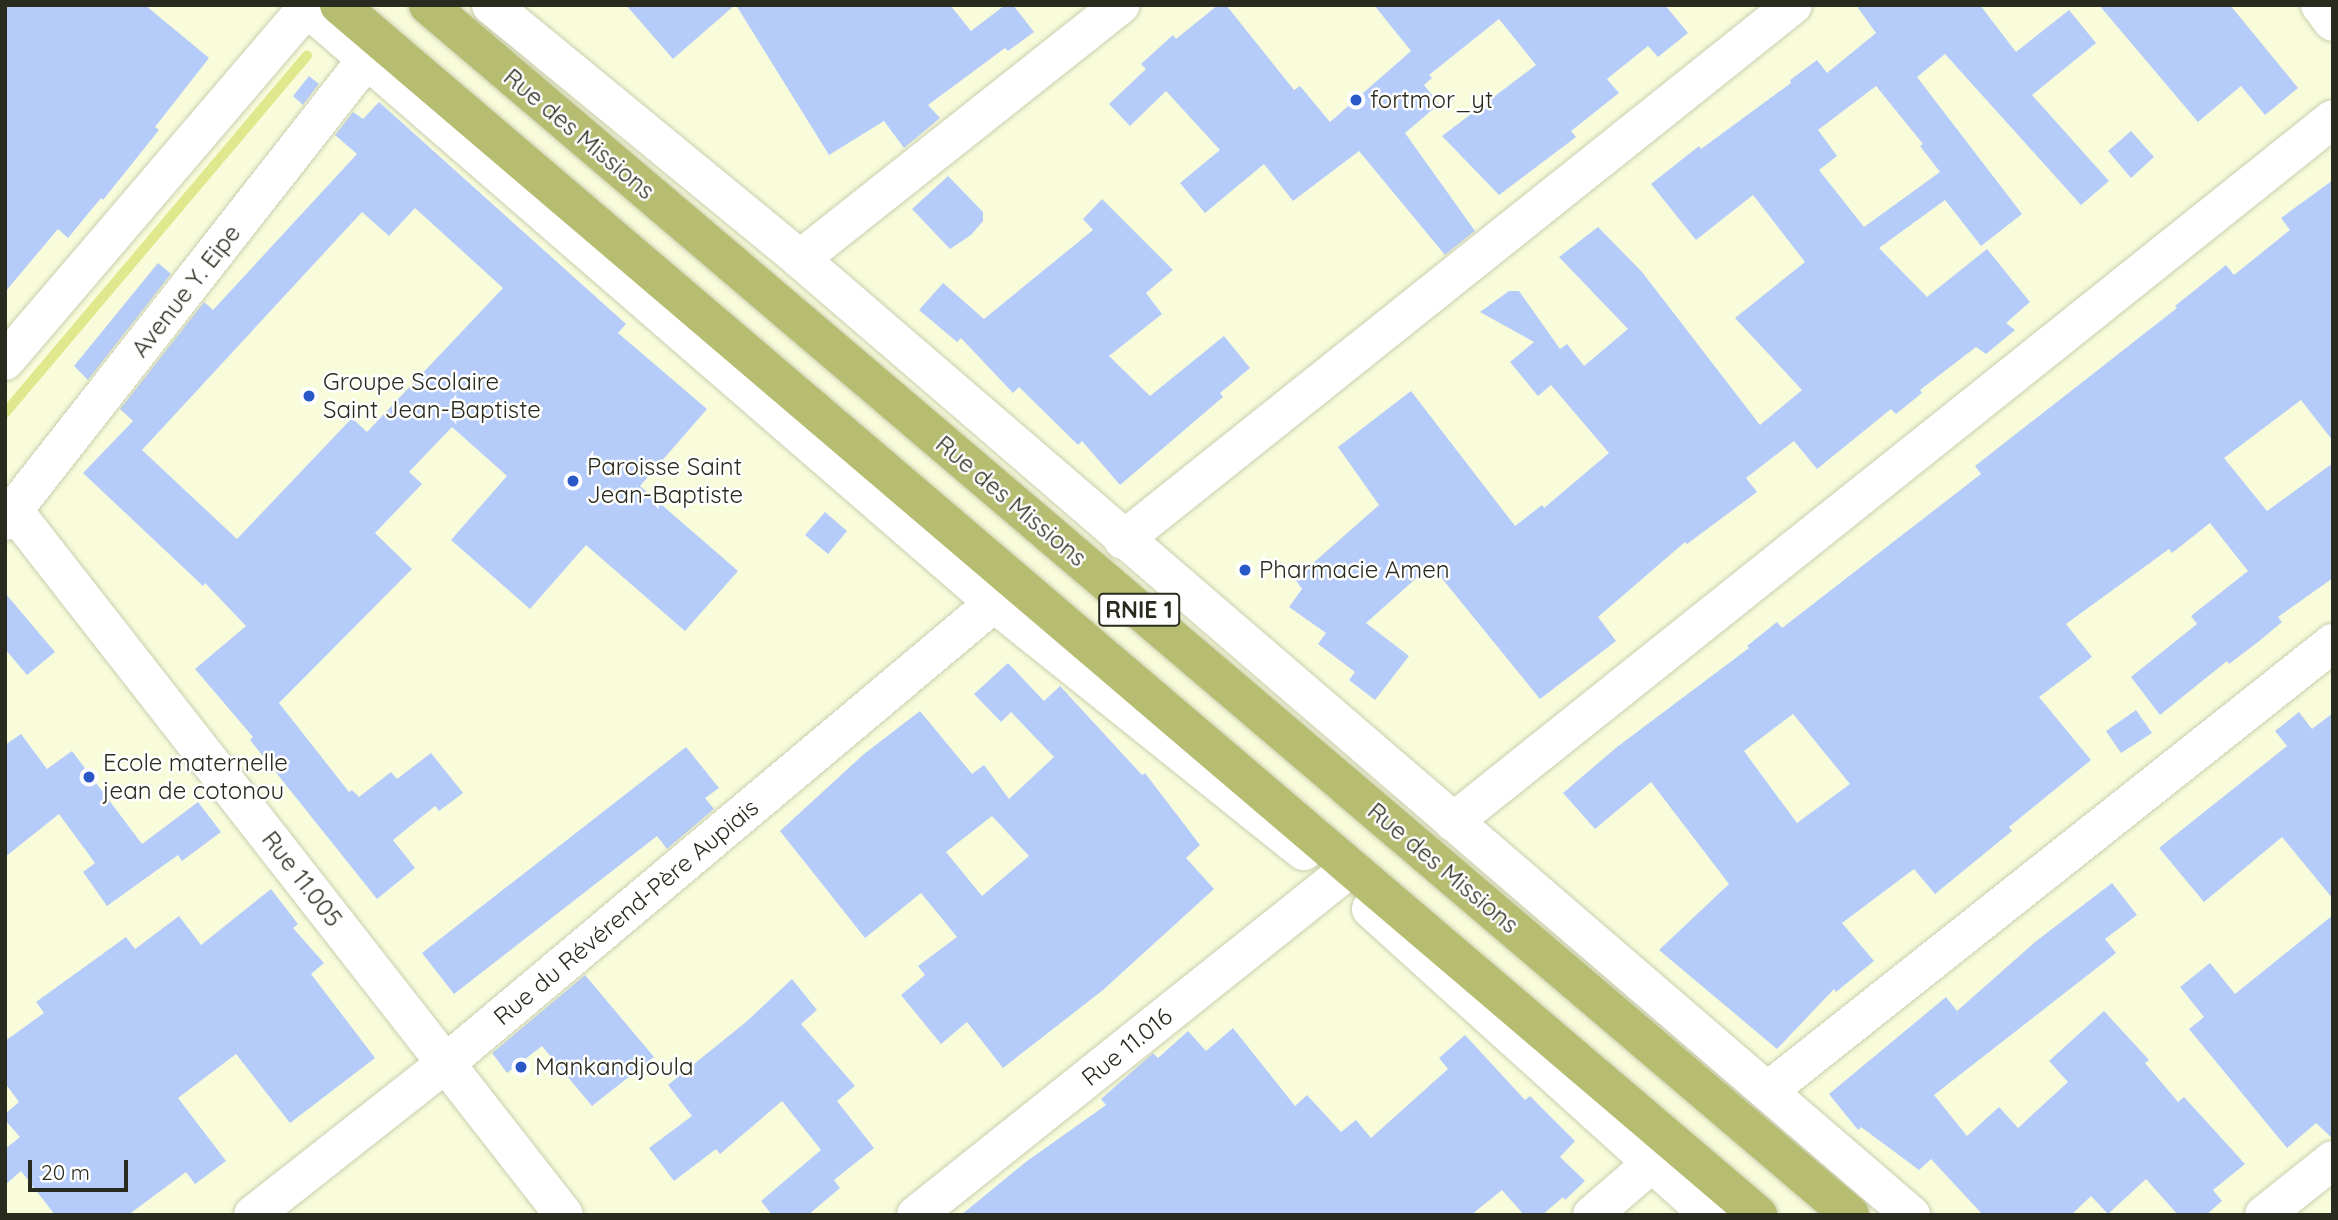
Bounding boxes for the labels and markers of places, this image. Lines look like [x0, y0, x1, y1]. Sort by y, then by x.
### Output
place label: fortmor_yt [1370, 86, 1493, 114]
marker: fortmor_yt [1348, 92, 1364, 108]
place label: Groupe Scolaire Saint Jean-Baptiste [323, 368, 541, 424]
marker: Groupe Scolaire Saint Jean-Baptiste [301, 388, 317, 404]
place label: Paroisse Saint Jean-Baptiste [587, 453, 743, 509]
marker: Paroisse Saint Jean-Baptiste [565, 473, 581, 489]
place label: Pharmacie Amen [1259, 556, 1450, 584]
marker: Pharmacie Amen [1237, 562, 1253, 578]
place label: Ecole maternelle jean de cotonou [103, 749, 288, 805]
marker: Ecole maternelle jean de cotonou [81, 769, 97, 785]
place label: Mankandjoula [535, 1053, 694, 1081]
marker: Mankandjoula [513, 1059, 529, 1075]

